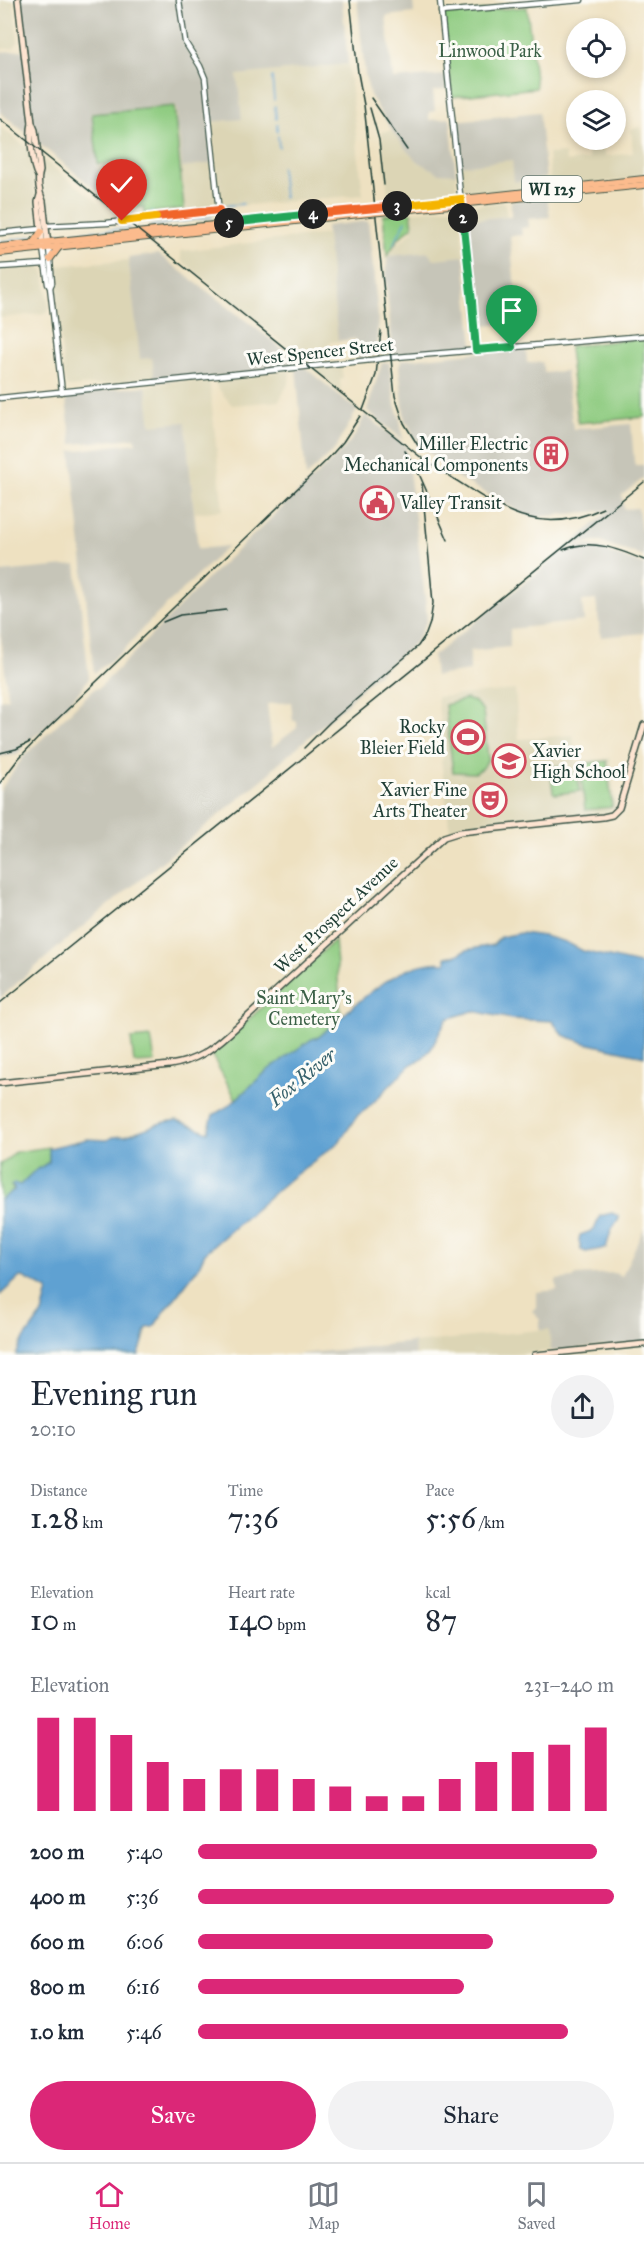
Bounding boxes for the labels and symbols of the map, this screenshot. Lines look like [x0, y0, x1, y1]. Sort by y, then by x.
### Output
park label: Linwood Park [438, 40, 542, 62]
pin [96, 159, 147, 221]
road number: WI 125 [522, 176, 582, 202]
pin: 3 [382, 191, 412, 221]
pin: 4 [298, 199, 328, 229]
pin: 2 [448, 203, 478, 233]
pin: 5 [214, 208, 244, 238]
pin [486, 285, 537, 347]
street label: West Spencer Street [245, 333, 395, 371]
place label: Miller Electric Mechanical Components [344, 433, 528, 476]
building icon: Miller Electric Mechanical Components [533, 436, 569, 472]
public building icon: Valley Transit [359, 485, 395, 521]
place label: Valley Transit [399, 492, 503, 514]
place label: Rocky Bleier Field [360, 716, 446, 759]
sports icon: Rocky Bleier Field [450, 719, 486, 755]
place label: Xavier High School [532, 740, 626, 784]
school or university icon: Xavier High School [491, 743, 527, 779]
place label: Xavier Fine Arts Theater [372, 779, 467, 822]
theatre icon: Xavier Fine Arts Theater [472, 782, 508, 818]
street label: West Prospect Avenue [269, 852, 403, 978]
park label: Saint Mary's Cemetery [256, 987, 352, 1030]
water label: Fox River [263, 1042, 342, 1112]

